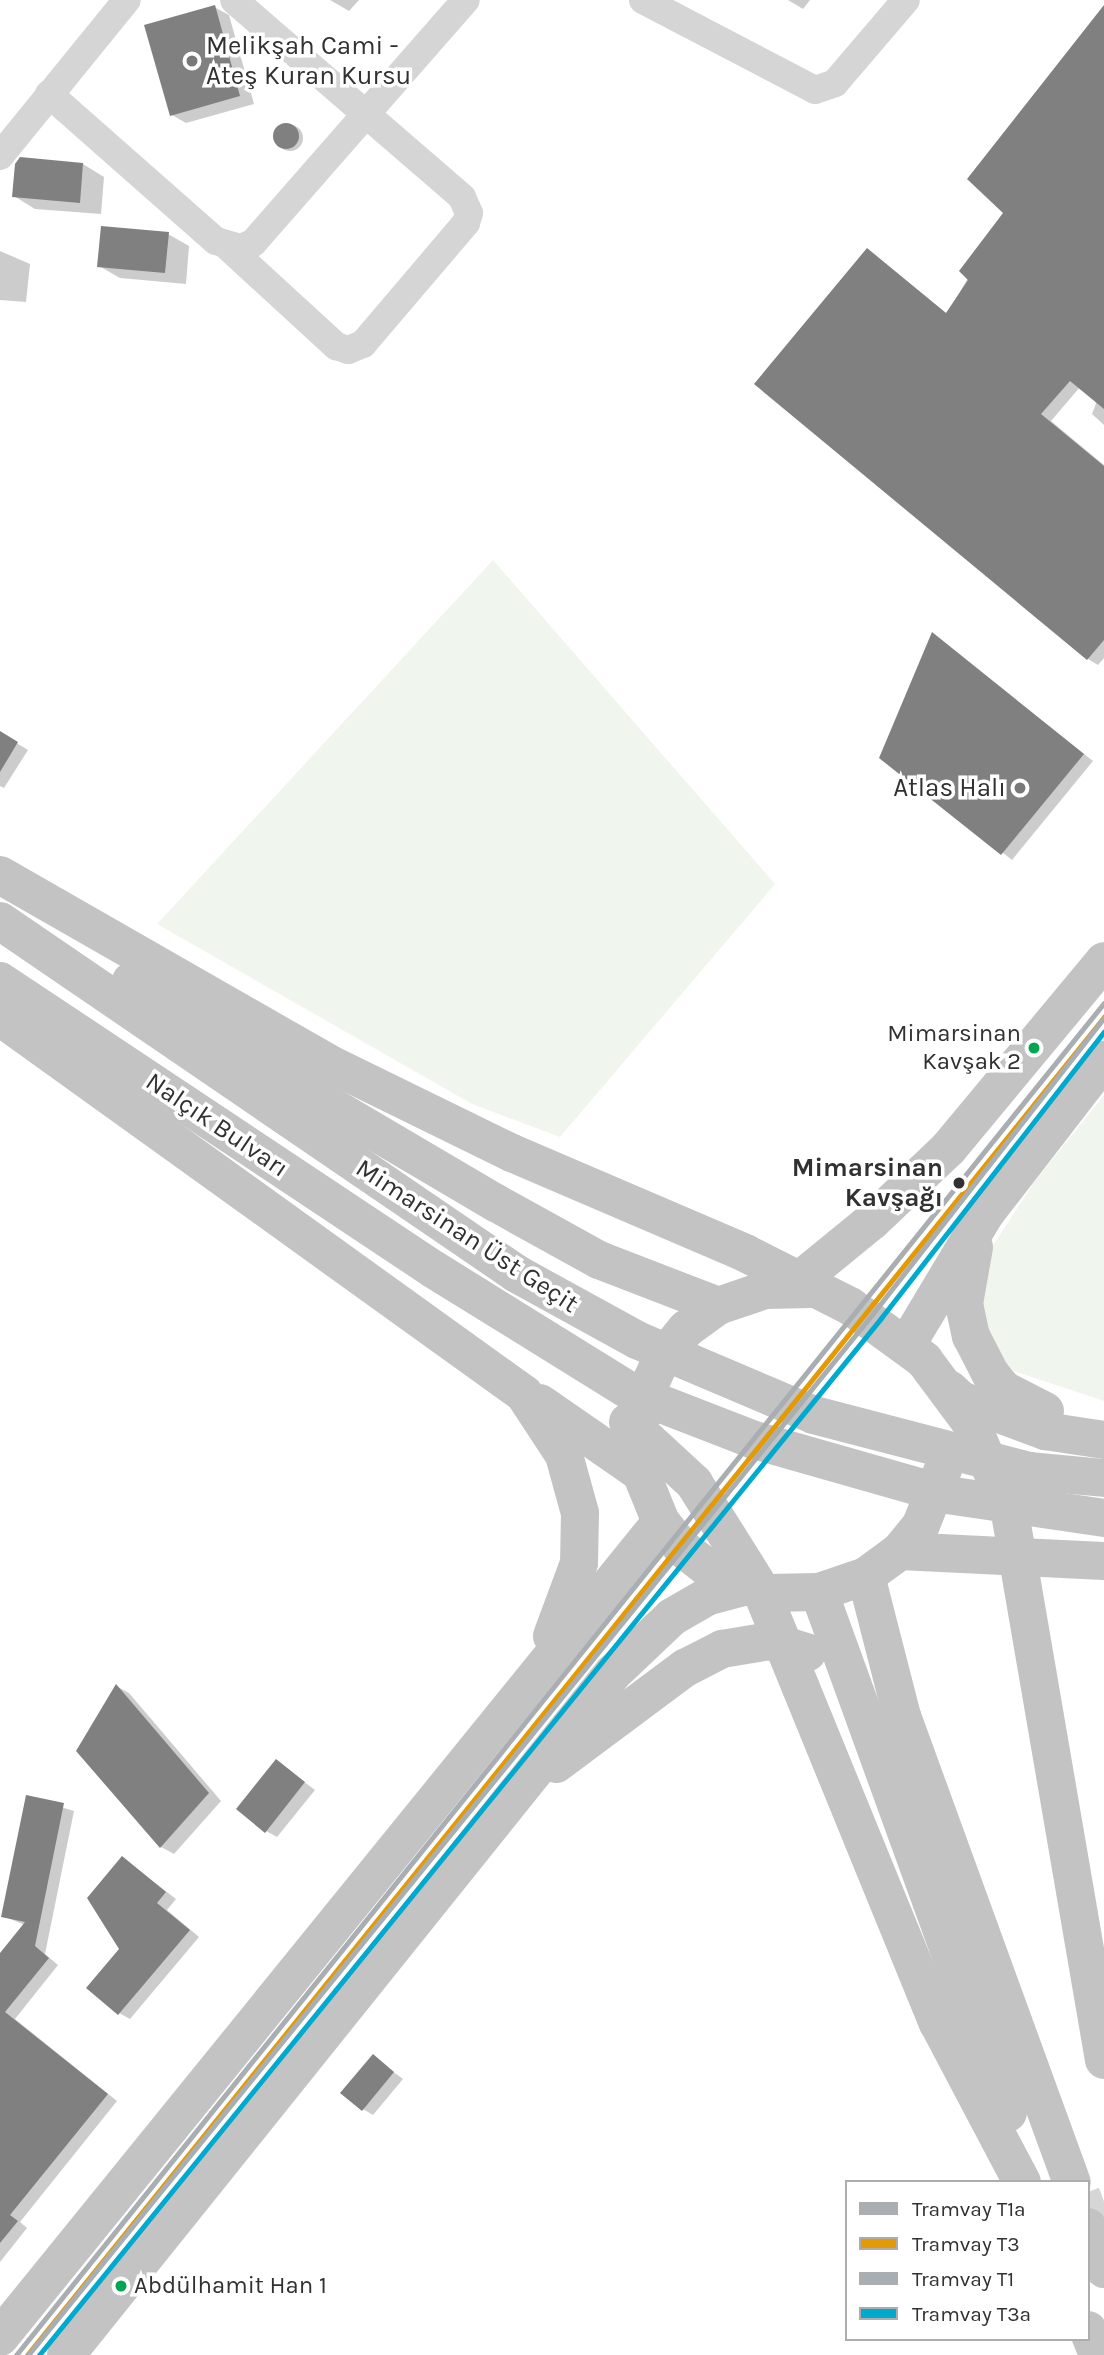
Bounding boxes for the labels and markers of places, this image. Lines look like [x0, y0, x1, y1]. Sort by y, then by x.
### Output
place label: Melikşah Cami - Ateş Kuran Kursu [206, 30, 411, 92]
marker: Melikşah Cami - Ateş Kuran Kursu [184, 53, 200, 69]
place label: Atlas Halı [893, 772, 1006, 804]
marker: Atlas Halı [1012, 780, 1028, 796]
place label: Mimarsinan Kavşak 2 [887, 1020, 1021, 1076]
marker: Mimarsinan Kavşak 2 [1027, 1041, 1041, 1055]
place label: Mimarsinan Kavşağı [792, 1152, 943, 1214]
marker: Mimarsinan Kavşağı [949, 1173, 969, 1193]
place label: Abdülhamit Han 1 [134, 2272, 327, 2300]
marker: Abdülhamit Han 1 [114, 2279, 128, 2293]

